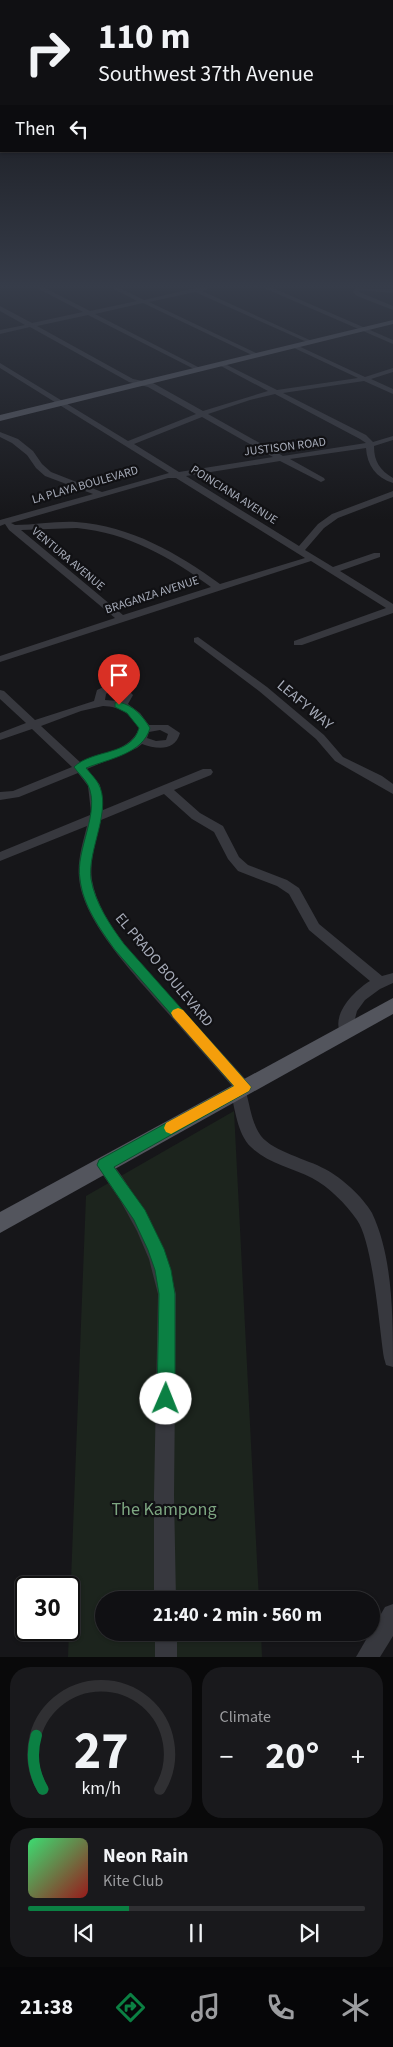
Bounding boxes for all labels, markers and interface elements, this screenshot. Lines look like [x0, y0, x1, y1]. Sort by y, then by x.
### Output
text: 110 m [98, 12, 190, 62]
icon: right [15, 20, 80, 85]
text: Southwest 37th Avenue [98, 58, 314, 90]
icon: left [65, 115, 93, 143]
text: Then [15, 116, 55, 143]
street label: JUSTISON ROAD [243, 434, 327, 460]
street label: POINCIANA AVENUE [187, 461, 281, 529]
street label: LA PLAYA BOULEVARD [30, 462, 140, 508]
street label: VENTURA AVENUE [28, 523, 108, 595]
street label: BRAGANZA AVENUE [103, 572, 201, 618]
pin [98, 654, 140, 705]
icon: arrive [105, 661, 133, 689]
street label: LEAFY WAY [272, 675, 338, 735]
street label: EL PRADO BOULEVARD [110, 909, 218, 1031]
position arrow [139, 1372, 191, 1424]
park label: The Kampong [111, 1497, 217, 1522]
speed limit sign: 30 [15, 1576, 80, 1641]
text: 21:40 · 2 min · 560 m [153, 1602, 322, 1629]
text: Climate [220, 1706, 271, 1728]
text: 27 [73, 1715, 128, 1789]
text: 20° [265, 1729, 319, 1783]
text: − [220, 1737, 233, 1777]
text: + [351, 1737, 365, 1777]
text: km/h [81, 1776, 121, 1801]
text: Neon Rain [103, 1843, 188, 1870]
text: Kite Club [103, 1870, 163, 1892]
icon: previous [70, 1919, 98, 1947]
icon: pause [182, 1919, 210, 1947]
icon: next [295, 1919, 323, 1947]
icon: directions [113, 1990, 148, 2025]
icon: music [188, 1990, 223, 2025]
icon: phone [263, 1990, 298, 2025]
icon: climate [338, 1990, 373, 2025]
text: 21:38 [20, 1991, 73, 2023]

